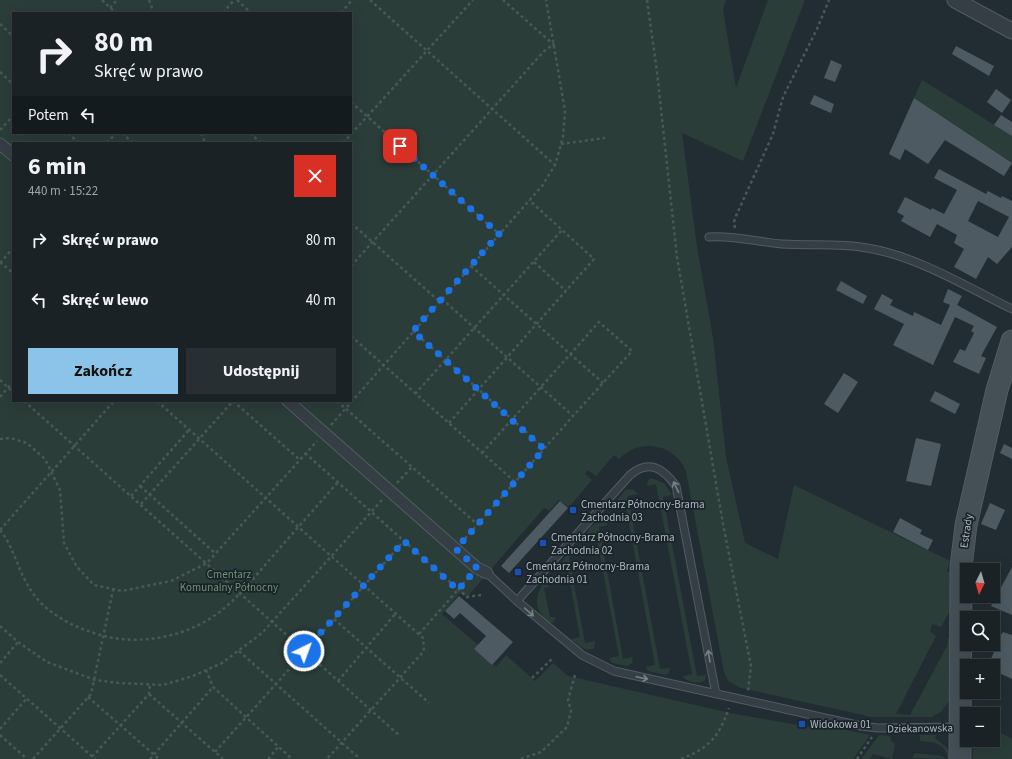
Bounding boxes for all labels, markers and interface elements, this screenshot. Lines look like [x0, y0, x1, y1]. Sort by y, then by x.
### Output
text: 80 m [94, 22, 153, 62]
icon: right [28, 28, 80, 80]
text: Skręć w prawo [94, 59, 203, 84]
icon: left [77, 104, 99, 126]
text: Potem [28, 105, 69, 126]
pin [383, 129, 417, 163]
icon: arrive [389, 135, 411, 157]
text: 6 min [28, 149, 86, 184]
button: close [294, 155, 336, 197]
text: 440 m · 15:22 [28, 182, 98, 200]
icon: right [28, 229, 50, 251]
text: Skręć w prawo [62, 230, 159, 251]
text: 80 m [306, 230, 336, 251]
icon: left [28, 289, 50, 311]
text: Skręć w lewo [62, 290, 149, 311]
text: 40 m [306, 290, 336, 311]
button: Zakończ [28, 348, 178, 394]
button: Udostępnij [186, 348, 336, 394]
one-way arrow [672, 481, 679, 493]
place label: Cmentarz Północny-Brama Zachodnia 03 [581, 497, 705, 525]
marker: Cmentarz Północny-Brama Zachodnia 03 [568, 505, 578, 515]
street label: Estrady [956, 513, 977, 549]
place label: Cmentarz Północny-Brama Zachodnia 02 [551, 530, 675, 558]
marker: Cmentarz Północny-Brama Zachodnia 02 [538, 538, 548, 548]
place label: Cmentarz Północny-Brama Zachodnia 01 [526, 559, 650, 587]
north arrow [960, 563, 1000, 603]
map controls [960, 563, 1000, 747]
park label: Cmentarz Komunalny Północny [180, 567, 278, 595]
marker: Cmentarz Północny-Brama Zachodnia 01 [513, 567, 523, 577]
one-way arrow [524, 607, 534, 617]
button: search [960, 611, 1000, 651]
position arrow [283, 630, 325, 672]
one-way arrow [704, 650, 712, 663]
button: + [960, 659, 1000, 699]
one-way arrow [636, 674, 649, 682]
button: − [960, 707, 1000, 747]
place label: Widokowa 01 [810, 717, 871, 732]
marker: Widokowa 01 [797, 719, 807, 729]
street label: Dziekanowska [887, 720, 953, 737]

